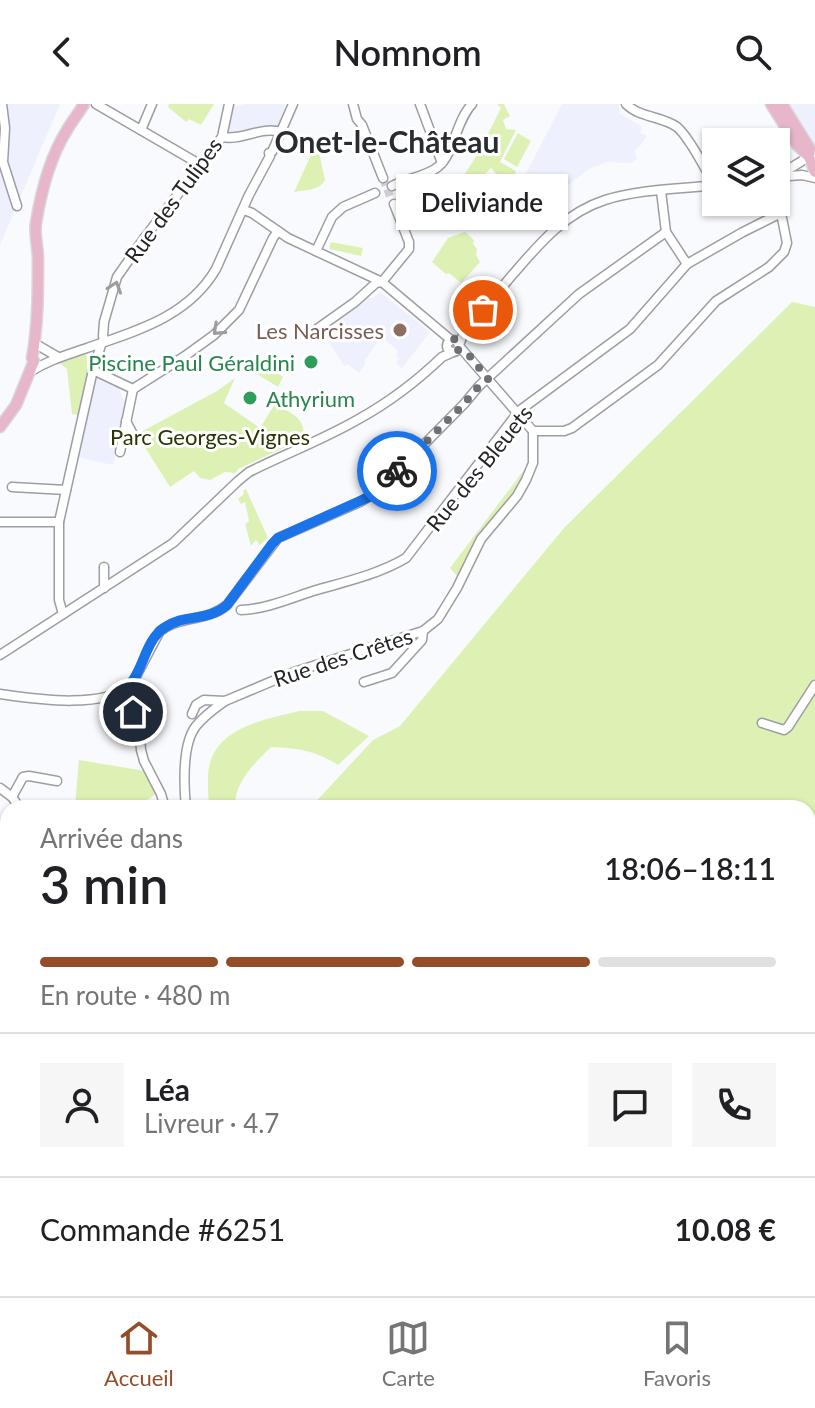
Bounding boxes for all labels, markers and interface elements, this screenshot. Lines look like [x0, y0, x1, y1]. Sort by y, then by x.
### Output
icon: back [40, 30, 84, 74]
text: Nomnom [333, 30, 482, 74]
icon: search [731, 30, 775, 74]
district label: Onet-le-Château [275, 123, 499, 159]
map controls [702, 128, 790, 216]
button: layers [702, 128, 790, 216]
street label: Rue des Tulipes [119, 132, 227, 268]
callout: Deliviande [397, 174, 569, 230]
text: Deliviande [421, 186, 543, 218]
pin [449, 276, 517, 344]
one-way arrow [105, 281, 121, 295]
icon: bag [461, 288, 505, 332]
place label: Les Narcisses [256, 317, 384, 344]
one-way arrow [212, 320, 227, 334]
marker: Les Narcisses [391, 321, 409, 339]
place label: Piscine Paul Géraldini [88, 349, 295, 376]
marker: Piscine Paul Géraldini [302, 353, 320, 371]
place label: Athyrium [266, 385, 355, 412]
marker: Athyrium [241, 389, 259, 407]
street label: Rue des Bleuets [420, 400, 538, 536]
park label: Parc Georges-Vignes [110, 423, 310, 450]
courier [357, 431, 437, 511]
icon: bike [375, 449, 419, 493]
street label: Rue des Crêtes [270, 622, 416, 692]
pin [99, 678, 167, 746]
icon: home [111, 690, 155, 734]
text: Arrivée dans [40, 822, 183, 854]
text: 18:06–18:11 [604, 850, 776, 886]
text: 3 min [40, 853, 168, 915]
text: En route · 480 m [40, 979, 230, 1011]
button: person [40, 1063, 124, 1147]
button: chat [588, 1063, 672, 1147]
button: phone [692, 1063, 776, 1147]
text: Léa [144, 1071, 190, 1107]
text: Livreur · 4.7 [144, 1107, 279, 1139]
text: Commande #6251 [40, 1211, 285, 1247]
text: 10.08 € [675, 1211, 776, 1247]
tab: Accueil [104, 1316, 174, 1391]
tab: Carte [382, 1316, 435, 1391]
tab: Favoris [643, 1316, 711, 1391]

